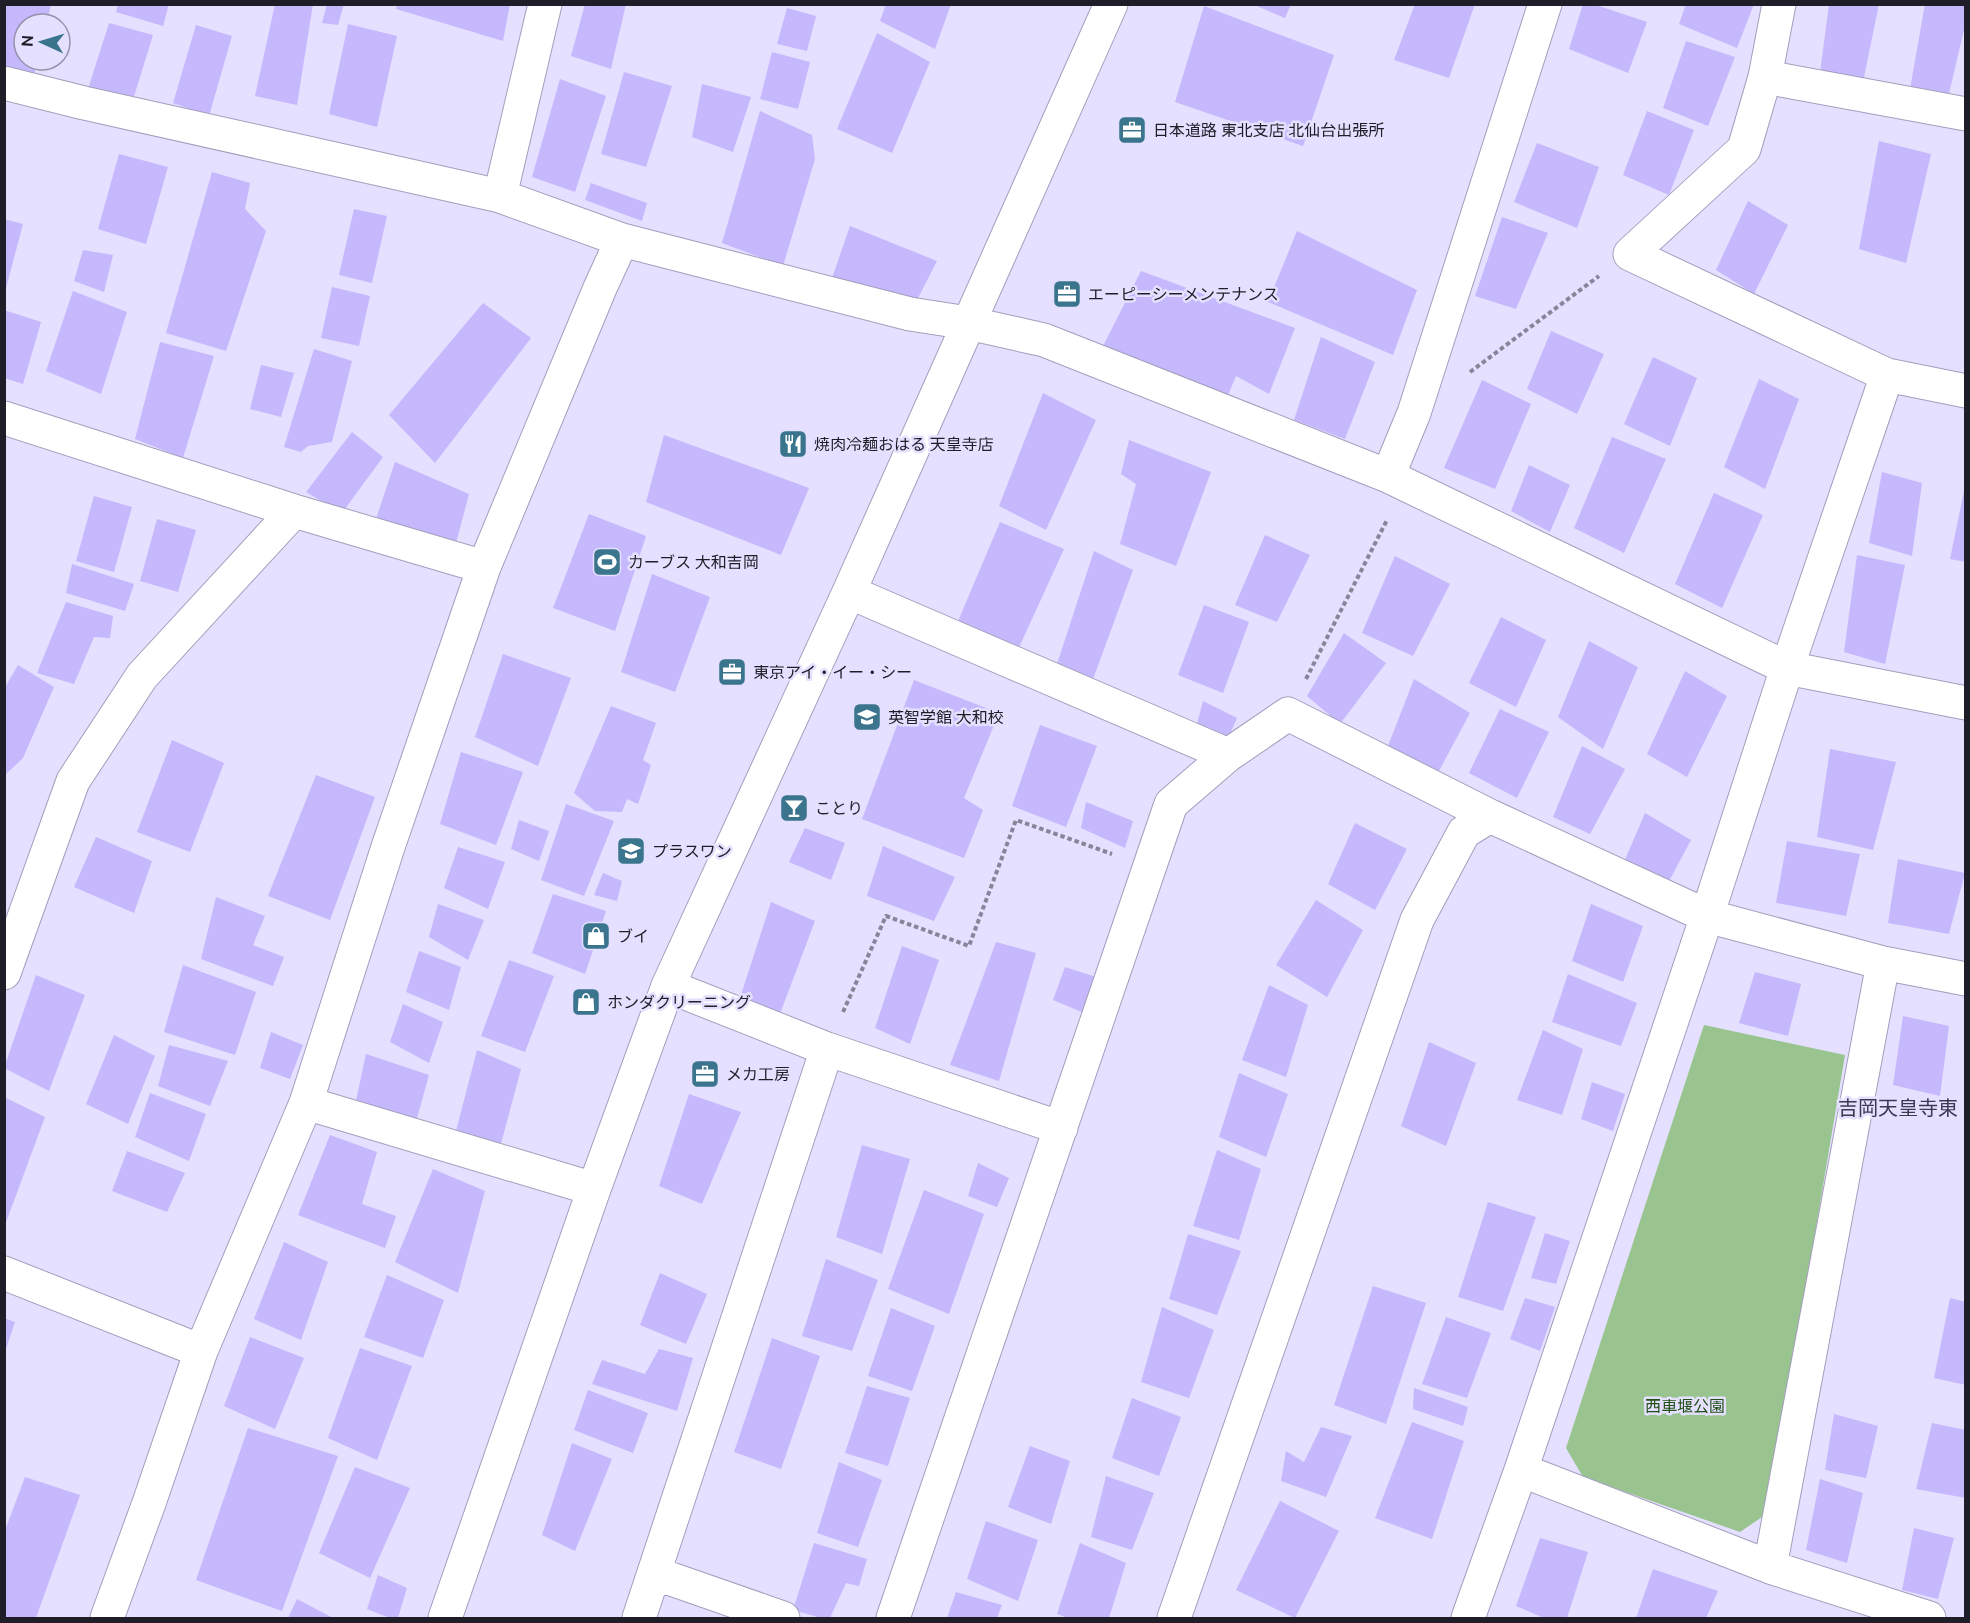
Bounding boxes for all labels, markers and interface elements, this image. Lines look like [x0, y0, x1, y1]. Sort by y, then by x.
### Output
north arrow [12, 12, 72, 72]
text: N [18, 34, 36, 48]
office icon: 日本道路 東北支店 北仙台出張所 [1116, 114, 1148, 146]
place label: 日本道路 東北支店 北仙台出張所 [1153, 121, 1384, 139]
office icon: エーピーシーメンテナンス [1051, 278, 1083, 310]
place label: エーピーシーメンテナンス [1088, 285, 1279, 303]
restaurant icon: 焼肉冷麺おはる 天皇寺店 [777, 428, 809, 460]
place label: 焼肉冷麺おはる 天皇寺店 [814, 435, 994, 453]
sports icon: カーブス 大和吉岡 [591, 546, 623, 578]
place label: カーブス 大和吉岡 [628, 553, 759, 571]
office icon: 東京アイ・イー・シー [716, 656, 748, 688]
place label: 東京アイ・イー・シー [753, 663, 912, 681]
school or university icon: 英智学館 大和校 [851, 701, 883, 733]
place label: 英智学館 大和校 [888, 708, 1004, 726]
bar icon: ことり [778, 792, 810, 824]
place label: ことり [815, 799, 863, 817]
school or university icon: プラスワン [615, 835, 647, 867]
place label: プラスワン [652, 842, 732, 860]
shop icon: ブイ [580, 920, 612, 952]
place label: ブイ [617, 927, 649, 945]
shop icon: ホンダクリーニング [570, 986, 602, 1018]
place label: ホンダクリーニング [607, 993, 751, 1011]
office icon: メカ工房 [689, 1058, 721, 1090]
place label: メカ工房 [726, 1065, 790, 1083]
district label: 吉岡天皇寺東 [1838, 1096, 1958, 1119]
park label: 西車堰公園 [1645, 1397, 1725, 1415]

